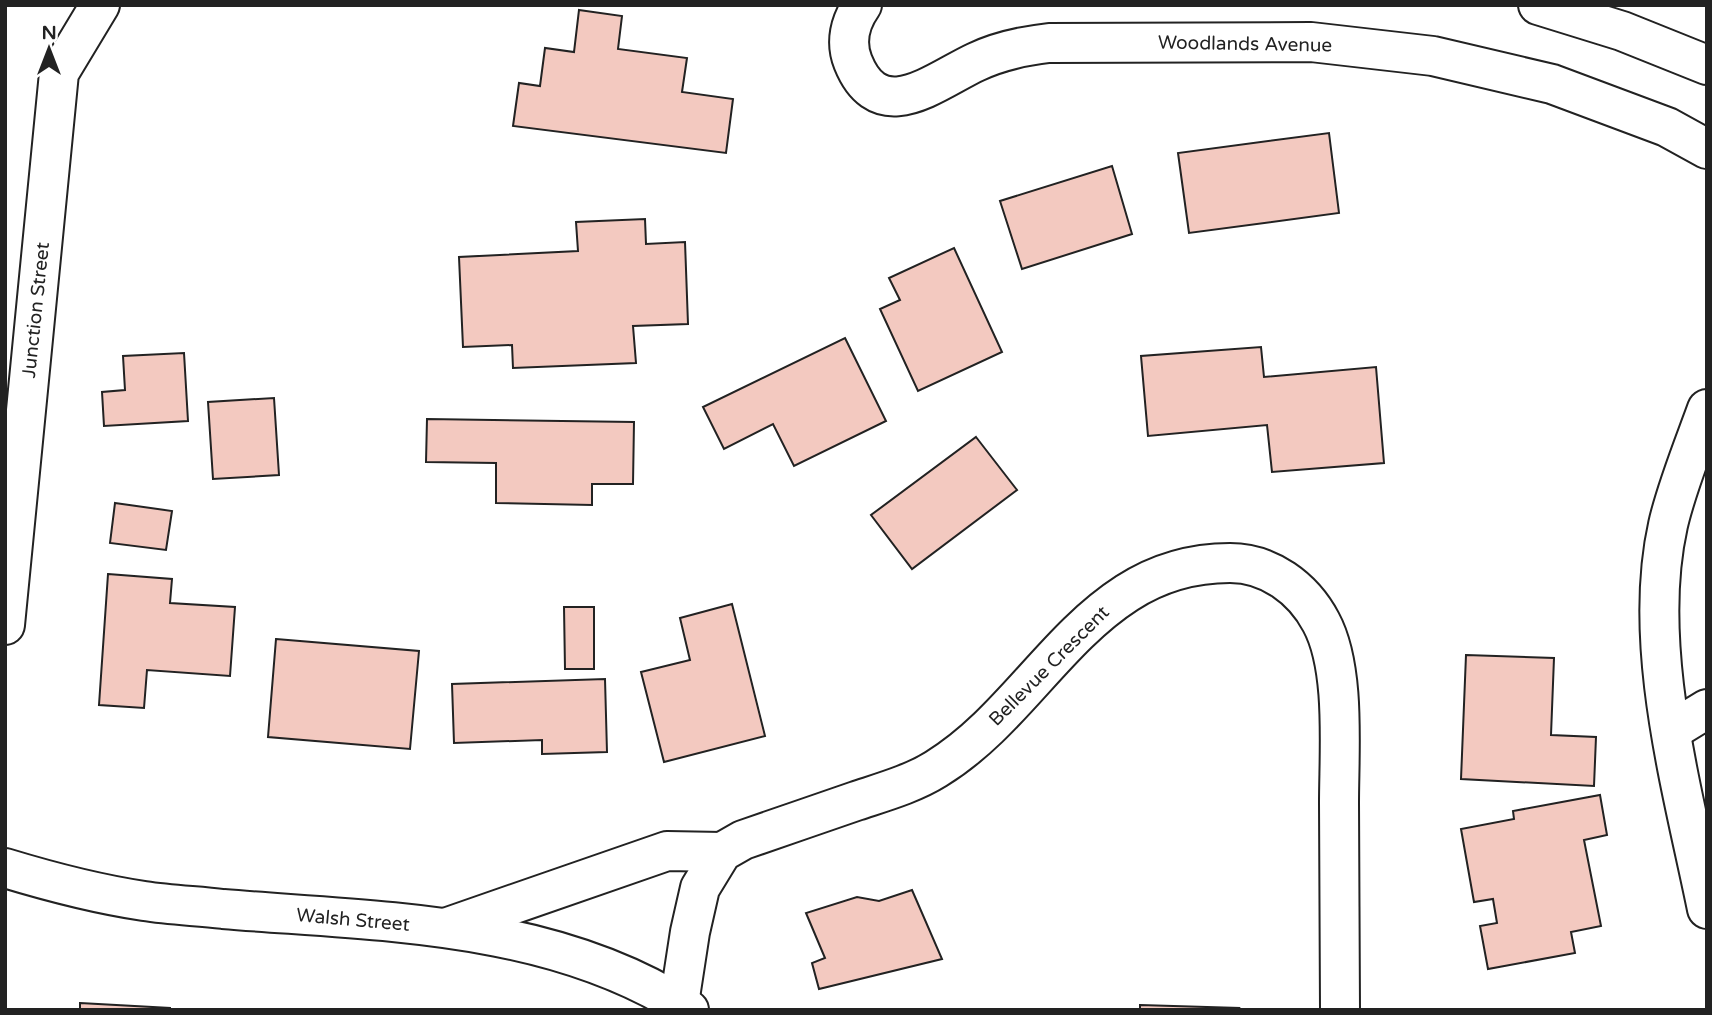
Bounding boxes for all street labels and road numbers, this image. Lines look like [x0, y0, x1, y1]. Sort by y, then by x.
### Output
street label: Woodlands Avenue [1158, 31, 1332, 57]
street label: Junction Street [18, 241, 54, 379]
street label: Bellevue Crescent [984, 601, 1114, 731]
street label: Walsh Street [295, 904, 411, 936]

